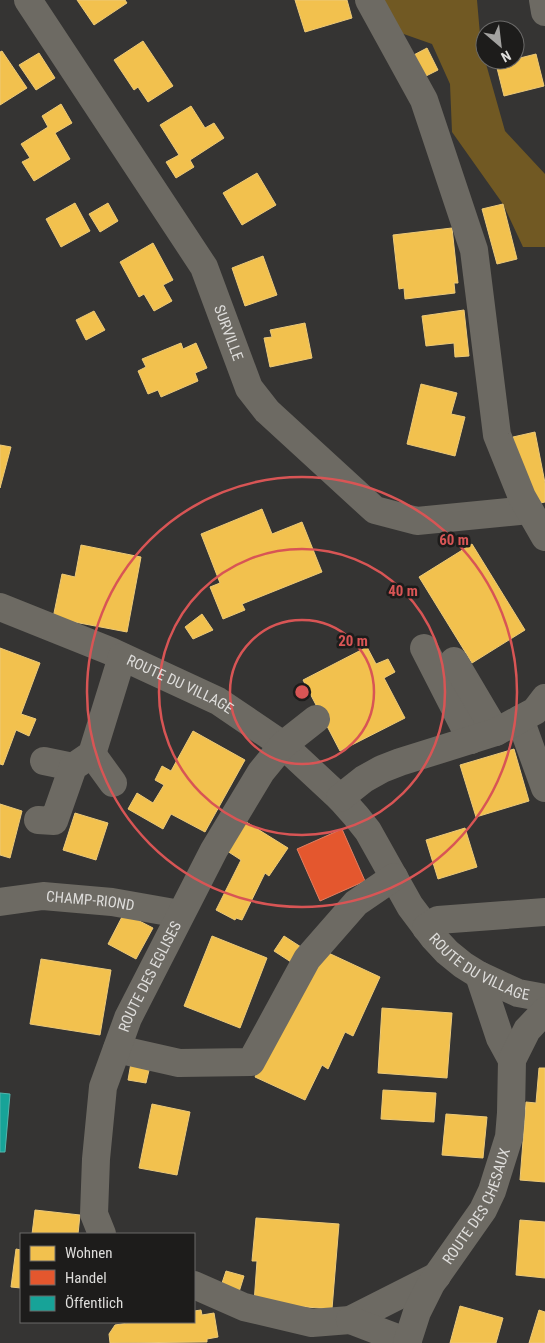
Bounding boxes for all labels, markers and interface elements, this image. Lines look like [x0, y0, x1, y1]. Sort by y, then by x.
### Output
north arrow [475, 20, 525, 70]
text: N [499, 47, 514, 66]
street label: SURVILLE [210, 303, 247, 363]
text: 60 m [439, 531, 469, 549]
text: 40 m [388, 582, 418, 600]
text: 20 m [338, 632, 368, 650]
street label: ROUTE DU VILLAGE [124, 651, 237, 718]
centre of rings [293, 683, 311, 701]
street label: CHAMP-RIOND [45, 887, 136, 915]
street label: ROUTE DES EGLISES [115, 918, 185, 1034]
street label: ROUTE DU VILLAGE [425, 930, 531, 1004]
street label: ROUTE DES CHESAUX [439, 1146, 514, 1268]
legend [20, 1233, 195, 1323]
text: Wohnen [65, 1244, 113, 1262]
text: Handel [65, 1269, 107, 1287]
text: Öffentlich [65, 1294, 123, 1312]

